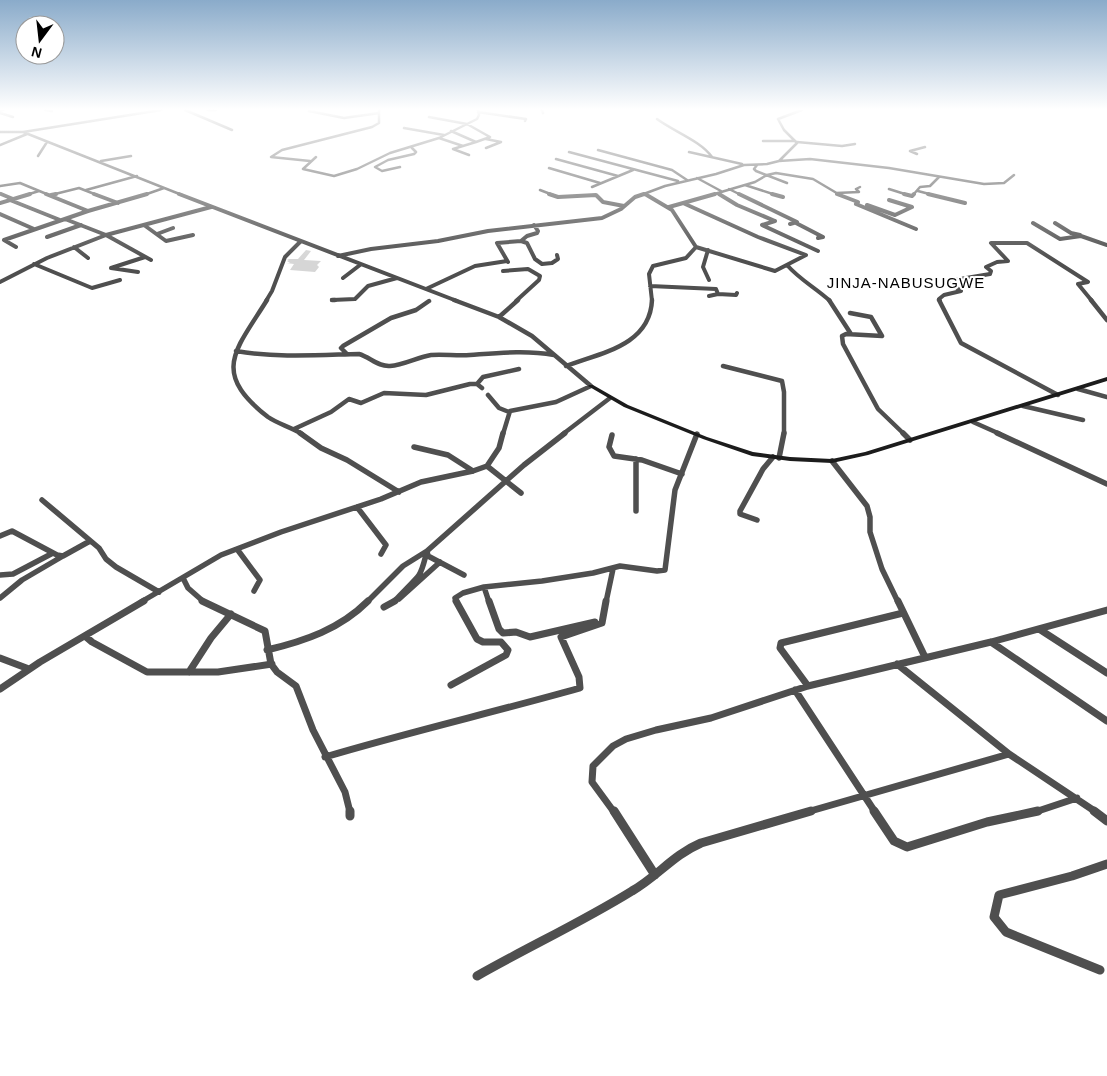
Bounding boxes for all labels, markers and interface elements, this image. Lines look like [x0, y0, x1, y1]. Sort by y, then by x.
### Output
north arrow [15, 15, 65, 65]
text: N [30, 44, 44, 62]
district label: JINJA-NABUSUGWE [827, 274, 985, 291]

